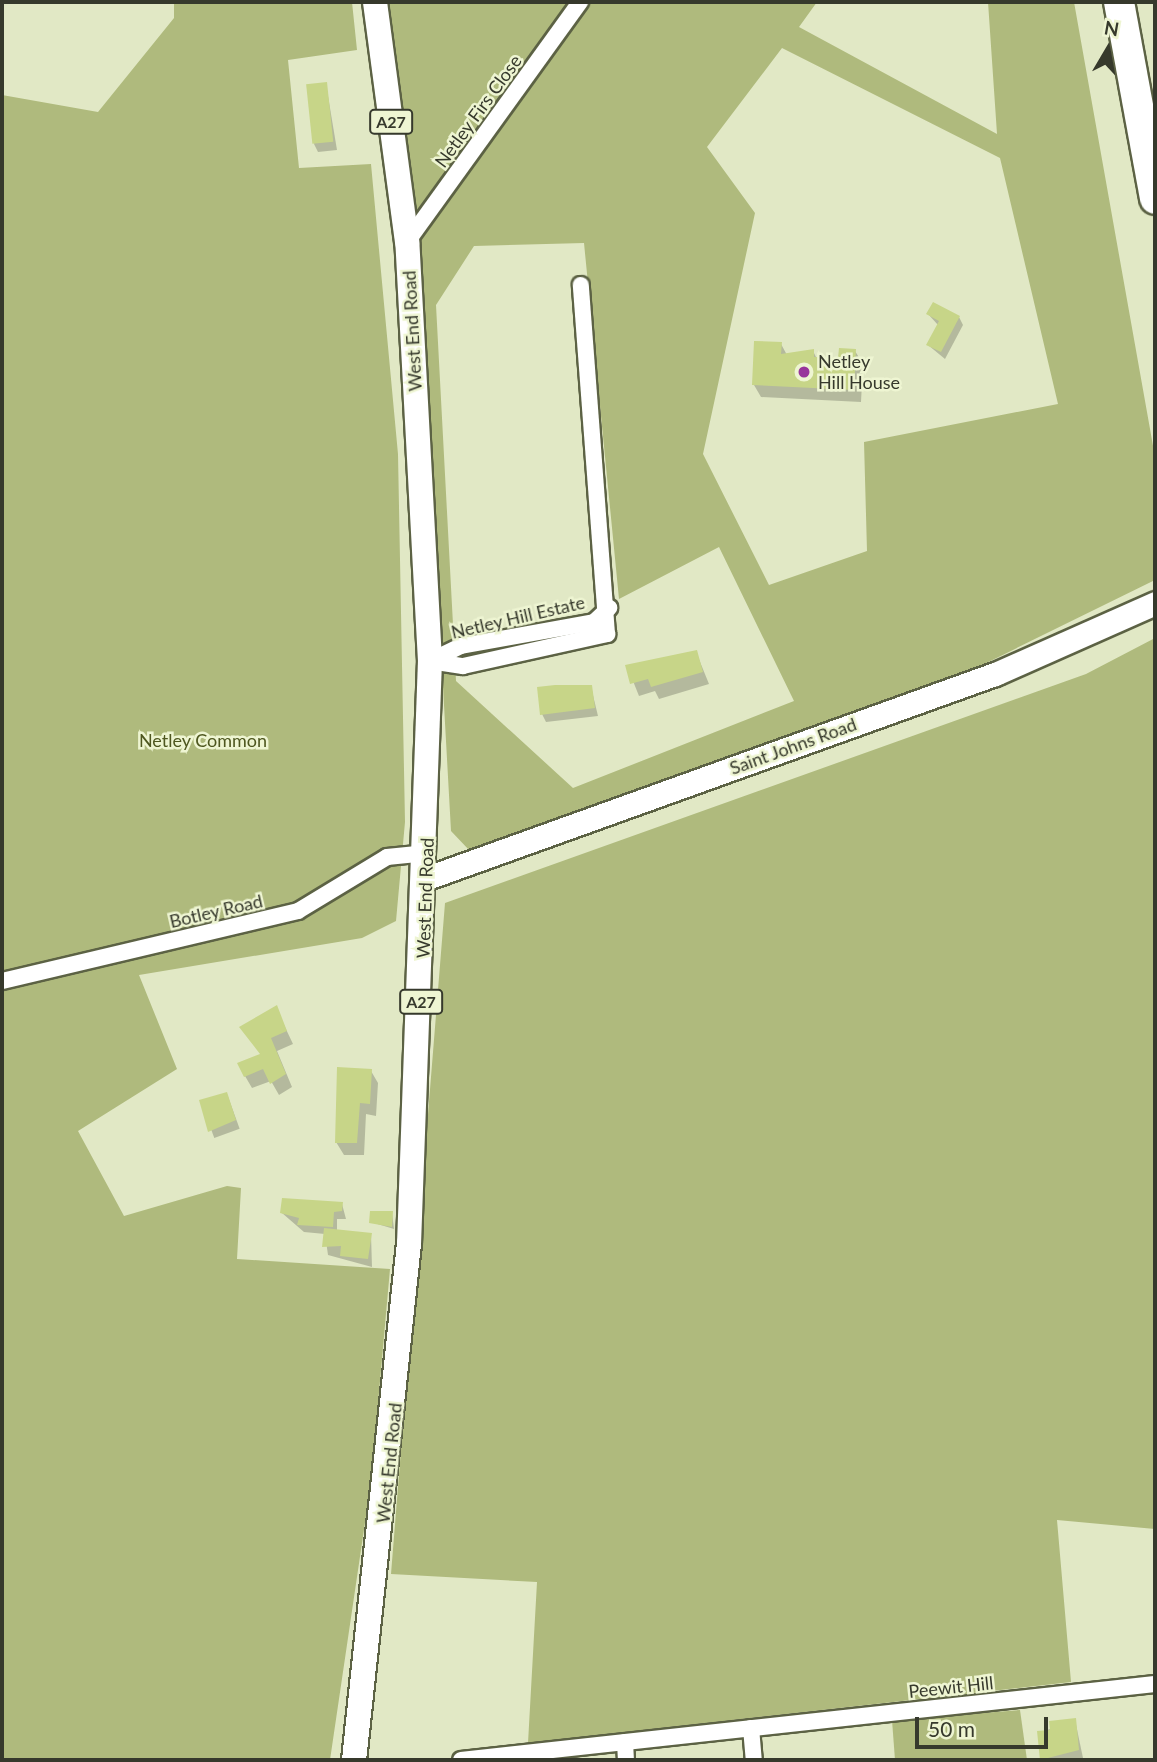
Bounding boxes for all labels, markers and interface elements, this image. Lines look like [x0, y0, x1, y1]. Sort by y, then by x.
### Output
north arrow [1073, 14, 1143, 84]
text: N [1103, 15, 1121, 40]
street label: Netley Firs Close [430, 50, 526, 172]
road number: A27 [368, 110, 414, 134]
street label: West End Road [398, 270, 426, 392]
place label: Netley Hill House [818, 351, 900, 394]
marker: Netley Hill House [796, 364, 812, 380]
street label: Netley Hill Estate [449, 591, 587, 643]
street label: Saint Johns Road [726, 713, 860, 779]
park label: Netley Common [139, 729, 267, 751]
street label: West End Road [412, 837, 438, 959]
street label: Botley Road [167, 890, 265, 932]
road number: A27 [398, 990, 444, 1014]
street label: West End Road [372, 1402, 406, 1524]
street label: Peewit Hill [908, 1672, 994, 1702]
scale bar [919, 1702, 1052, 1746]
text: 50 m [928, 1716, 975, 1741]

